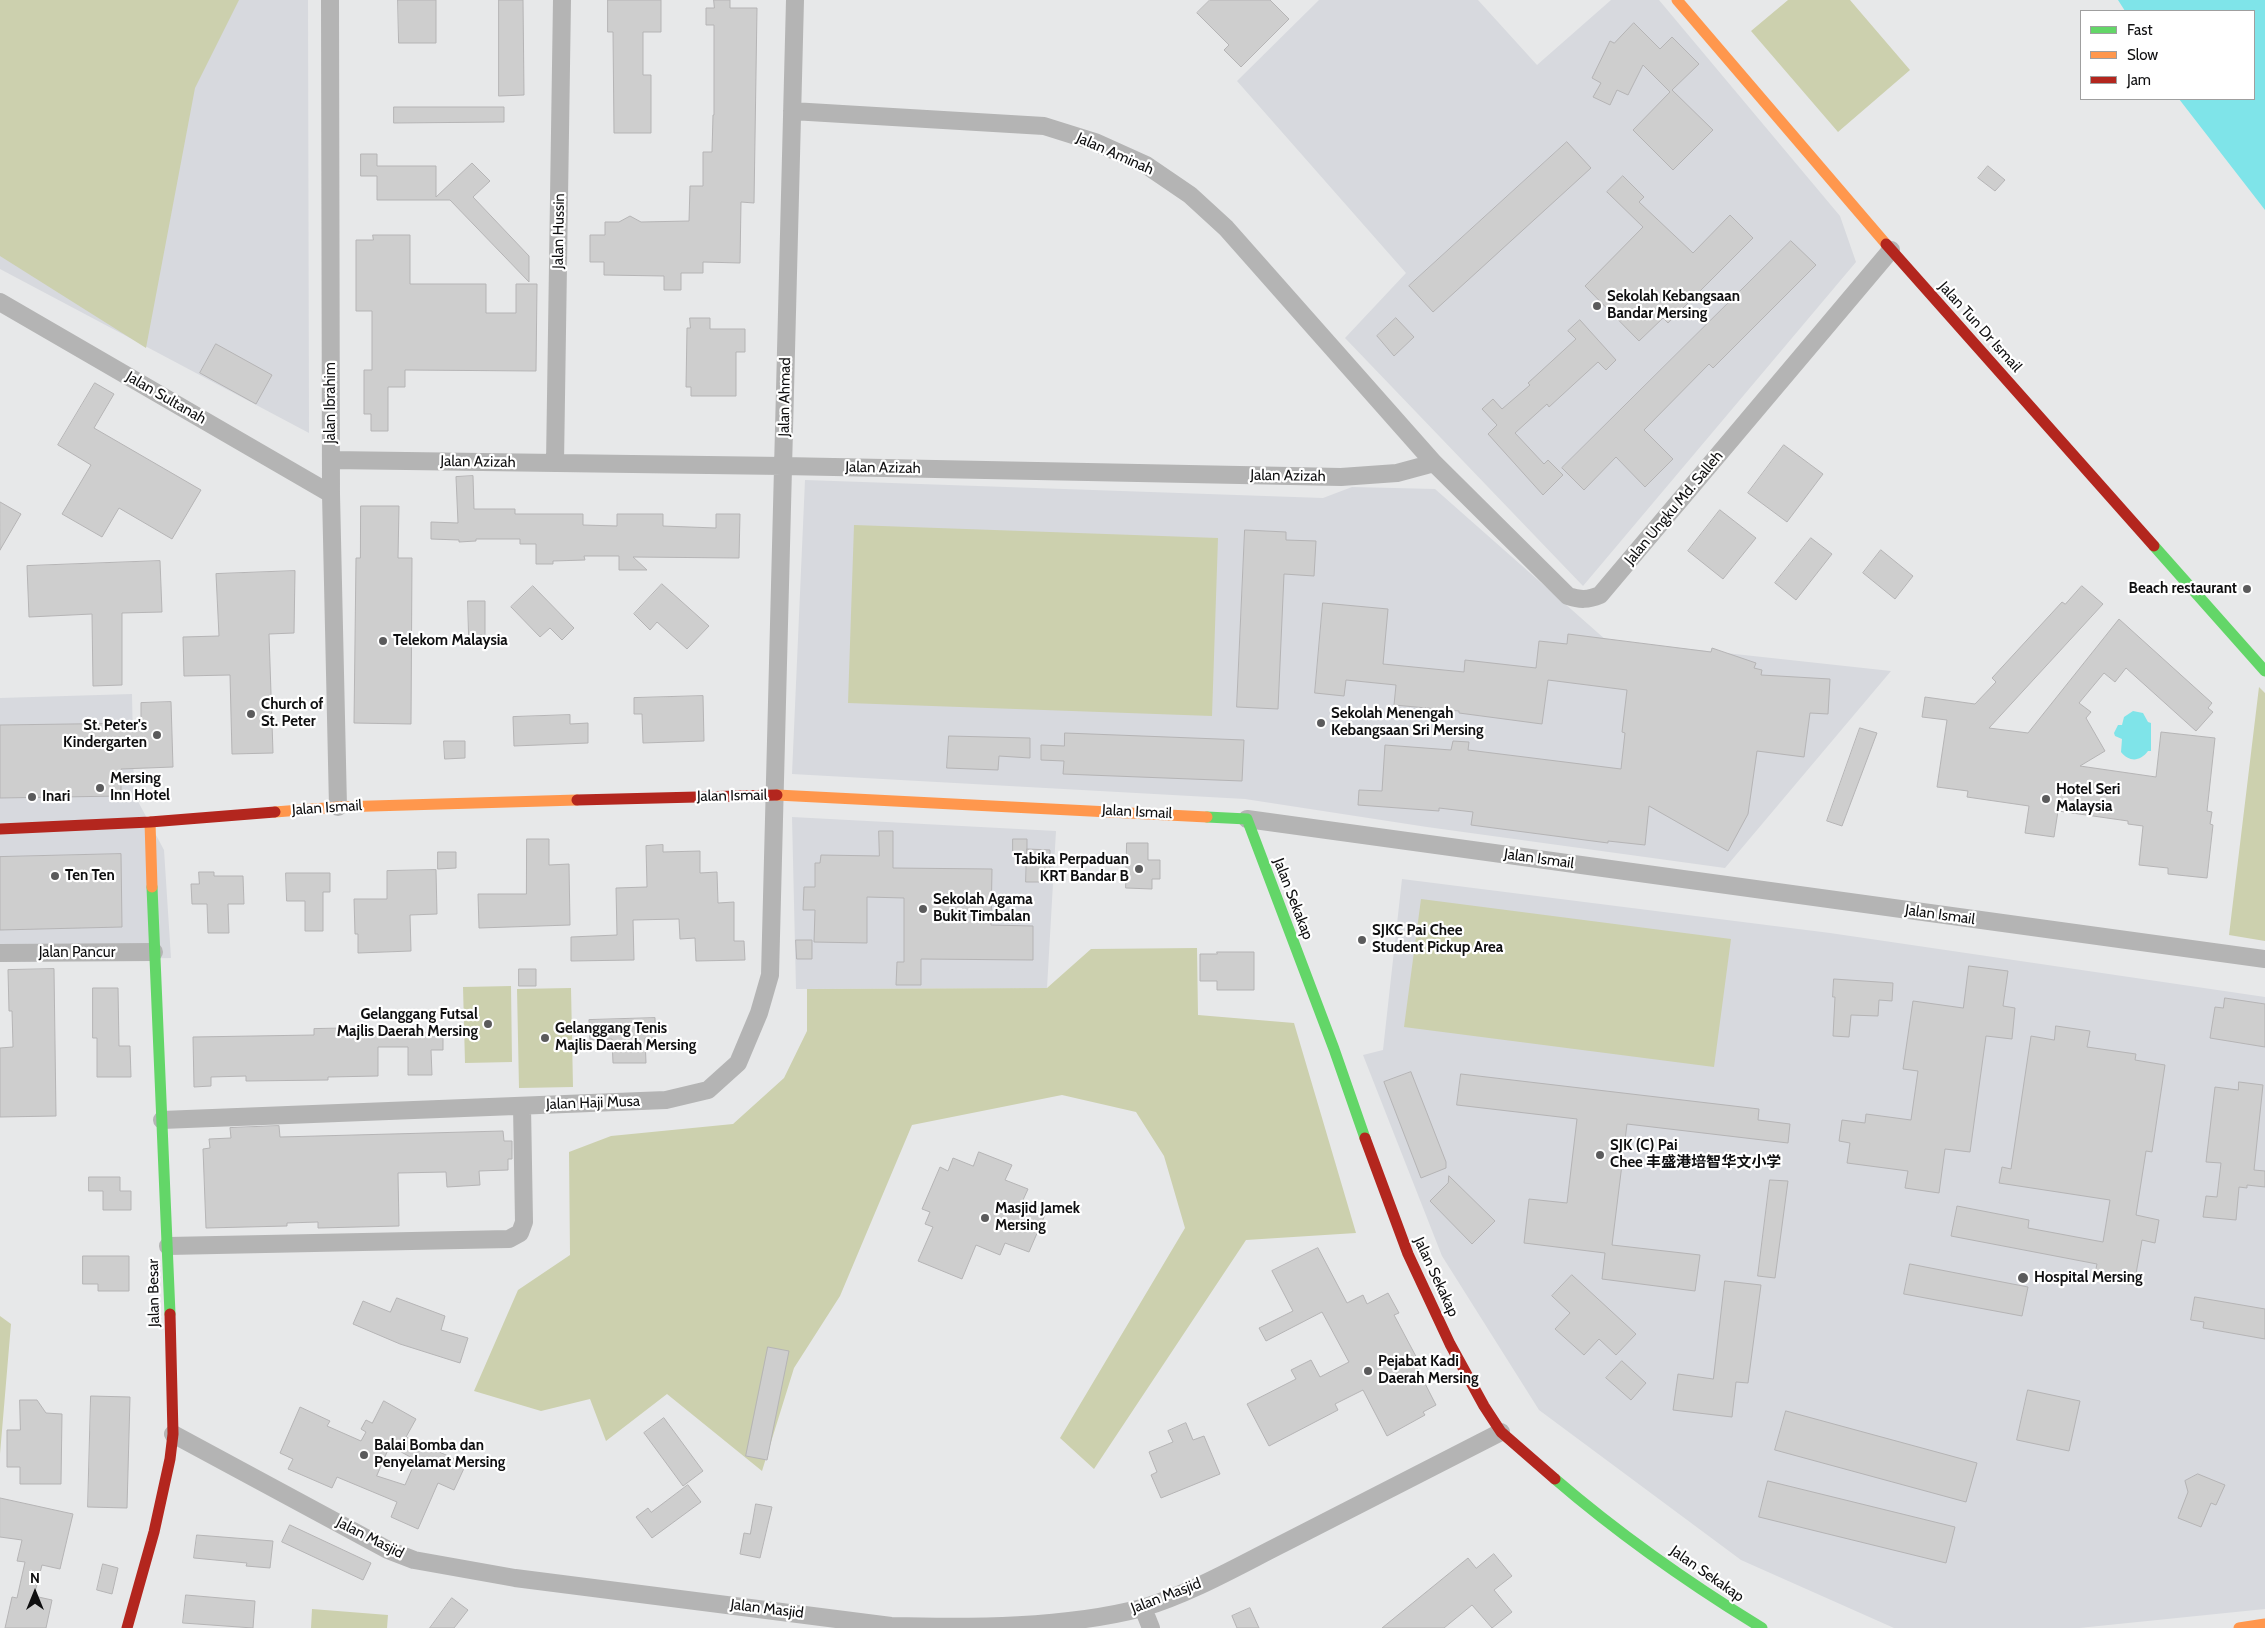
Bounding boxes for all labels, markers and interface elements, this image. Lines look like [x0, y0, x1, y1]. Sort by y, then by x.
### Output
legend [2080, 10, 2255, 100]
text: Fast [2127, 21, 2152, 39]
text: Slow [2127, 46, 2158, 64]
text: Jam [2127, 71, 2151, 89]
street label: Jalan Aminah [1074, 129, 1156, 179]
street label: Jalan Hussin [549, 193, 569, 269]
street label: Jalan Tun Dr Ismail [1935, 278, 2025, 376]
place label: Sekolah Kebangsaan Bandar Mersing [1607, 288, 1740, 323]
marker: Sekolah Kebangsaan Bandar Mersing [1591, 300, 1603, 312]
street label: Jalan Ahmad [775, 357, 795, 437]
street label: Jalan Ibrahim [322, 362, 340, 444]
street label: Jalan Sultanah [123, 368, 209, 428]
street label: Jalan Ungku Md. Salleh [1621, 447, 1727, 569]
street label: Jalan Azizah [440, 452, 516, 472]
street label: Jalan Azizah [845, 458, 921, 478]
street label: Jalan Azizah [1250, 466, 1326, 486]
place label: Beach restaurant [2129, 580, 2237, 598]
marker: Beach restaurant [2241, 583, 2253, 595]
place label: Telekom Malaysia [393, 632, 508, 650]
marker: Telekom Malaysia [377, 635, 389, 647]
place label: Church of St. Peter [261, 696, 323, 731]
place label: Sekolah Menengah Kebangsaan Sri Mersing [1331, 705, 1484, 740]
marker: Church of St. Peter [245, 708, 257, 720]
place label: St. Peter's Kindergarten [63, 717, 147, 752]
marker: Sekolah Menengah Kebangsaan Sri Mersing [1315, 717, 1327, 729]
marker: St. Peter's Kindergarten [151, 729, 163, 741]
place label: Mersing Inn Hotel [110, 770, 170, 805]
place label: Hotel Seri Malaysia [2056, 781, 2120, 816]
marker: Mersing Inn Hotel [94, 782, 106, 794]
street label: Jalan Ismail [697, 786, 767, 806]
place label: Inari [42, 788, 70, 806]
marker: Inari [26, 791, 38, 803]
marker: Hotel Seri Malaysia [2040, 793, 2052, 805]
street label: Jalan Ismail [291, 797, 363, 819]
street label: Jalan Ismail [1101, 801, 1173, 823]
street label: Jalan Ismail [1503, 845, 1575, 873]
place label: Tabika Perpaduan KRT Bandar B [1014, 851, 1129, 886]
street label: Jalan Sekakap [1269, 856, 1317, 942]
marker: Tabika Perpaduan KRT Bandar B [1133, 863, 1145, 875]
place label: Ten Ten [65, 867, 115, 885]
marker: Ten Ten [49, 870, 61, 882]
place label: Sekolah Agama Bukit Timbalan [933, 891, 1033, 926]
street label: Jalan Ismail [1904, 901, 1976, 929]
marker: Sekolah Agama Bukit Timbalan [917, 903, 929, 915]
place label: SJKC Pai Chee Student Pickup Area [1372, 922, 1503, 957]
marker: SJKC Pai Chee Student Pickup Area [1356, 934, 1368, 946]
street label: Jalan Pancur [39, 944, 115, 962]
place label: Gelanggang Futsal Majlis Daerah Mersing [337, 1006, 478, 1041]
marker: Gelanggang Futsal Majlis Daerah Mersing [482, 1018, 494, 1030]
place label: Gelanggang Tenis Majlis Daerah Mersing [555, 1020, 696, 1055]
marker: Gelanggang Tenis Majlis Daerah Mersing [539, 1032, 551, 1044]
street label: Jalan Haji Musa [546, 1092, 640, 1114]
place label: SJK (C) Pai Chee 丰盛港培智华文小学 [1610, 1137, 1781, 1172]
marker: SJK (C) Pai Chee 丰盛港培智华文小学 [1594, 1149, 1606, 1161]
place label: Masjid Jamek Mersing [995, 1200, 1080, 1235]
marker: Masjid Jamek Mersing [979, 1212, 991, 1224]
street label: Jalan Sekakap [1410, 1234, 1462, 1320]
street label: Jalan Besar [144, 1259, 164, 1327]
place label: Hospital Mersing [2034, 1269, 2142, 1287]
marker: Hospital Mersing [2016, 1271, 2030, 1285]
place label: Pejabat Kadi Daerah Mersing [1378, 1353, 1479, 1388]
marker: Pejabat Kadi Daerah Mersing [1362, 1365, 1374, 1377]
place label: Balai Bomba dan Penyelamat Mersing [374, 1437, 505, 1472]
marker: Balai Bomba dan Penyelamat Mersing [358, 1449, 370, 1461]
street label: Jalan Masjid [333, 1513, 407, 1563]
street label: Jalan Sekakap [1667, 1542, 1747, 1606]
north arrow [10, 1568, 60, 1618]
text: N [30, 1569, 40, 1587]
street label: Jalan Masjid [1128, 1574, 1204, 1618]
street label: Jalan Masjid [729, 1596, 805, 1622]

